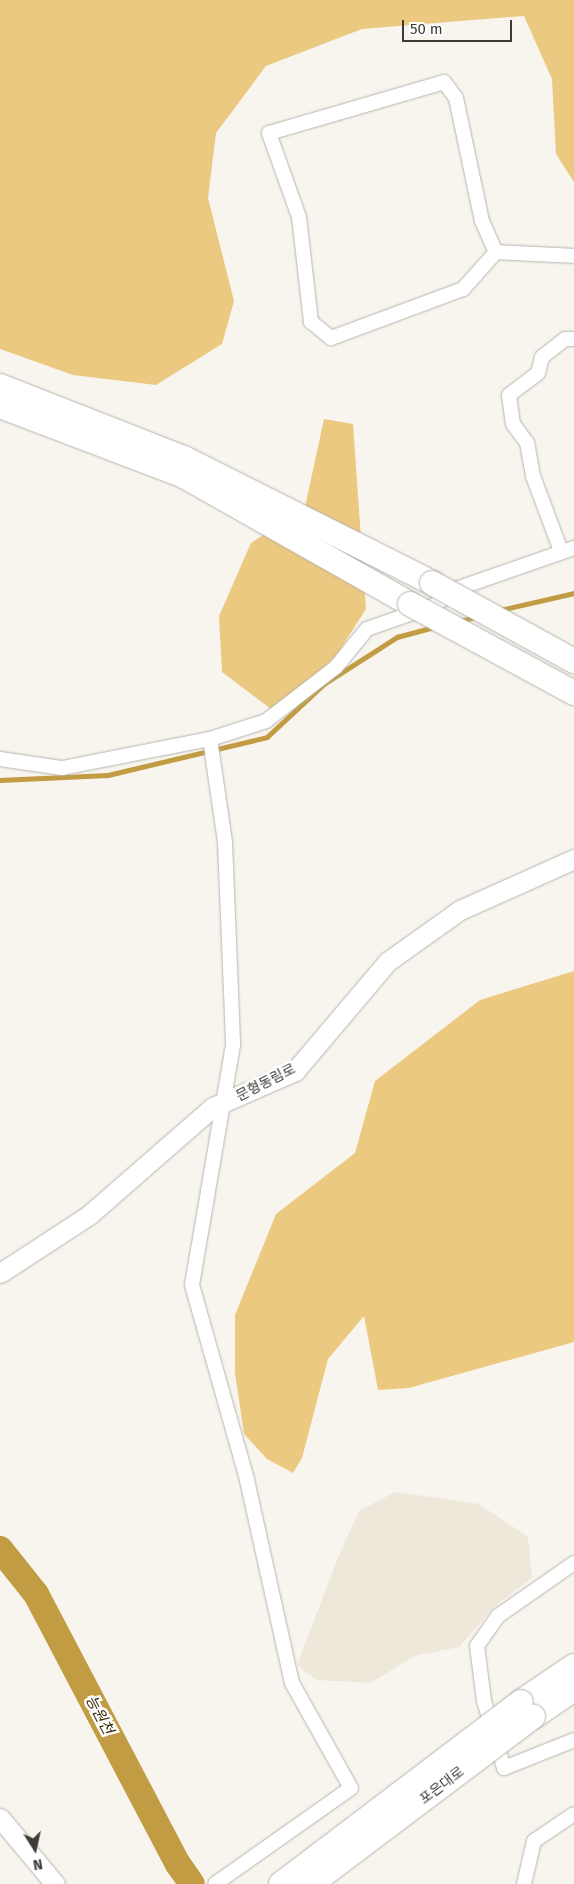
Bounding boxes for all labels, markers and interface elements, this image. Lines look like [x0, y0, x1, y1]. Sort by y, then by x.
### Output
scale bar [404, 10, 514, 42]
text: 50 m [410, 20, 443, 38]
street label: 문형동림로 [233, 1061, 299, 1105]
water label: 능원천 [81, 1692, 117, 1738]
street label: 포은대로 [416, 1764, 468, 1808]
north arrow [10, 1824, 60, 1874]
text: N [32, 1855, 44, 1873]

